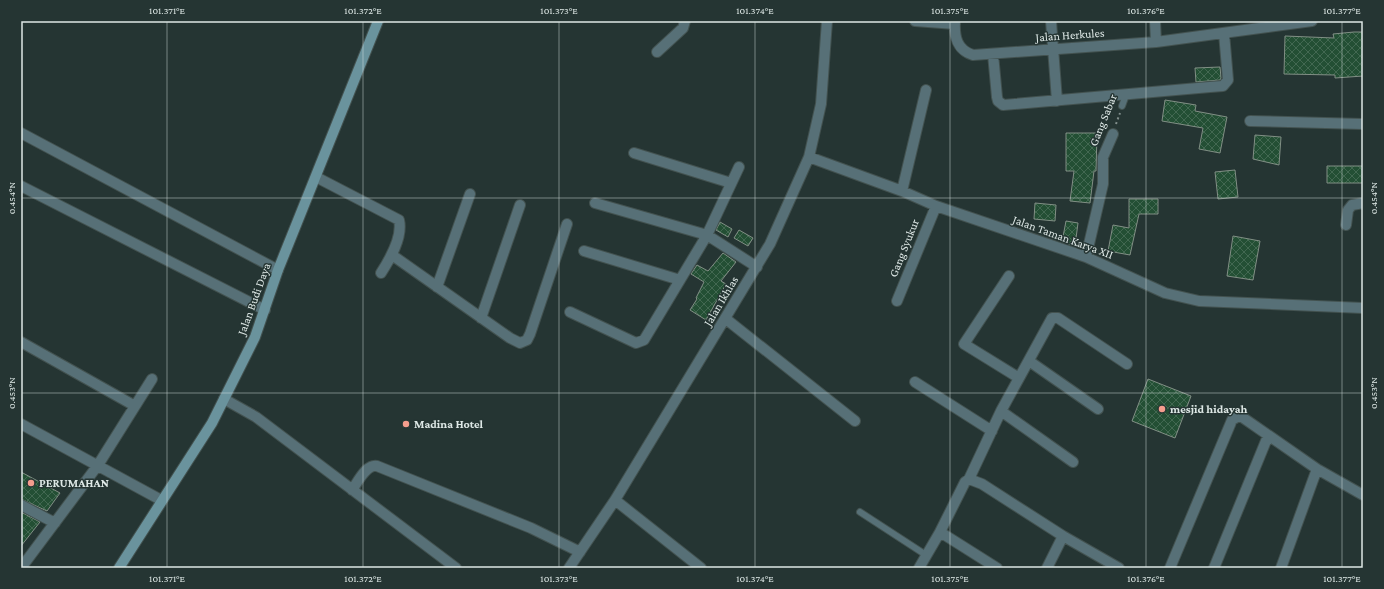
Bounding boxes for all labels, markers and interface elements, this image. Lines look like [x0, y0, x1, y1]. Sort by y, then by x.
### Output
text: 101.371°E [149, 5, 186, 16]
text: 101.372°E [344, 5, 382, 16]
text: 101.373°E [540, 5, 578, 16]
text: 101.374°E [736, 5, 774, 16]
text: 101.375°E [931, 5, 969, 16]
text: 101.376°E [1127, 5, 1165, 16]
text: 101.377°E [1323, 5, 1361, 16]
street label: Jalan Herkules [1034, 26, 1105, 44]
street label: Gang Sabar [1086, 91, 1120, 148]
text: 0.454°N [6, 181, 17, 214]
text: 0.454°N [1368, 181, 1379, 214]
street label: Jalan Taman Karya XII [1010, 212, 1116, 262]
street label: Gang Syukur [886, 216, 922, 279]
street label: Jalan Budi Daya [234, 261, 274, 338]
street label: Jalan Ikhlas [700, 273, 742, 329]
text: 0.453°N [6, 377, 17, 409]
text: 0.453°N [1368, 377, 1379, 409]
place label: mesjid hidayah [1170, 402, 1248, 416]
marker: mesjid hidayah [1157, 404, 1167, 414]
place label: Madina Hotel [414, 417, 484, 431]
marker: Madina Hotel [401, 419, 411, 429]
place label: PERUMAHAN [39, 476, 109, 490]
marker: PERUMAHAN [26, 478, 36, 488]
text: 101.371°E [149, 573, 186, 584]
text: 101.372°E [344, 573, 382, 584]
text: 101.373°E [540, 573, 578, 584]
text: 101.374°E [736, 573, 774, 584]
text: 101.375°E [931, 573, 969, 584]
text: 101.376°E [1127, 573, 1165, 584]
text: 101.377°E [1323, 573, 1361, 584]

